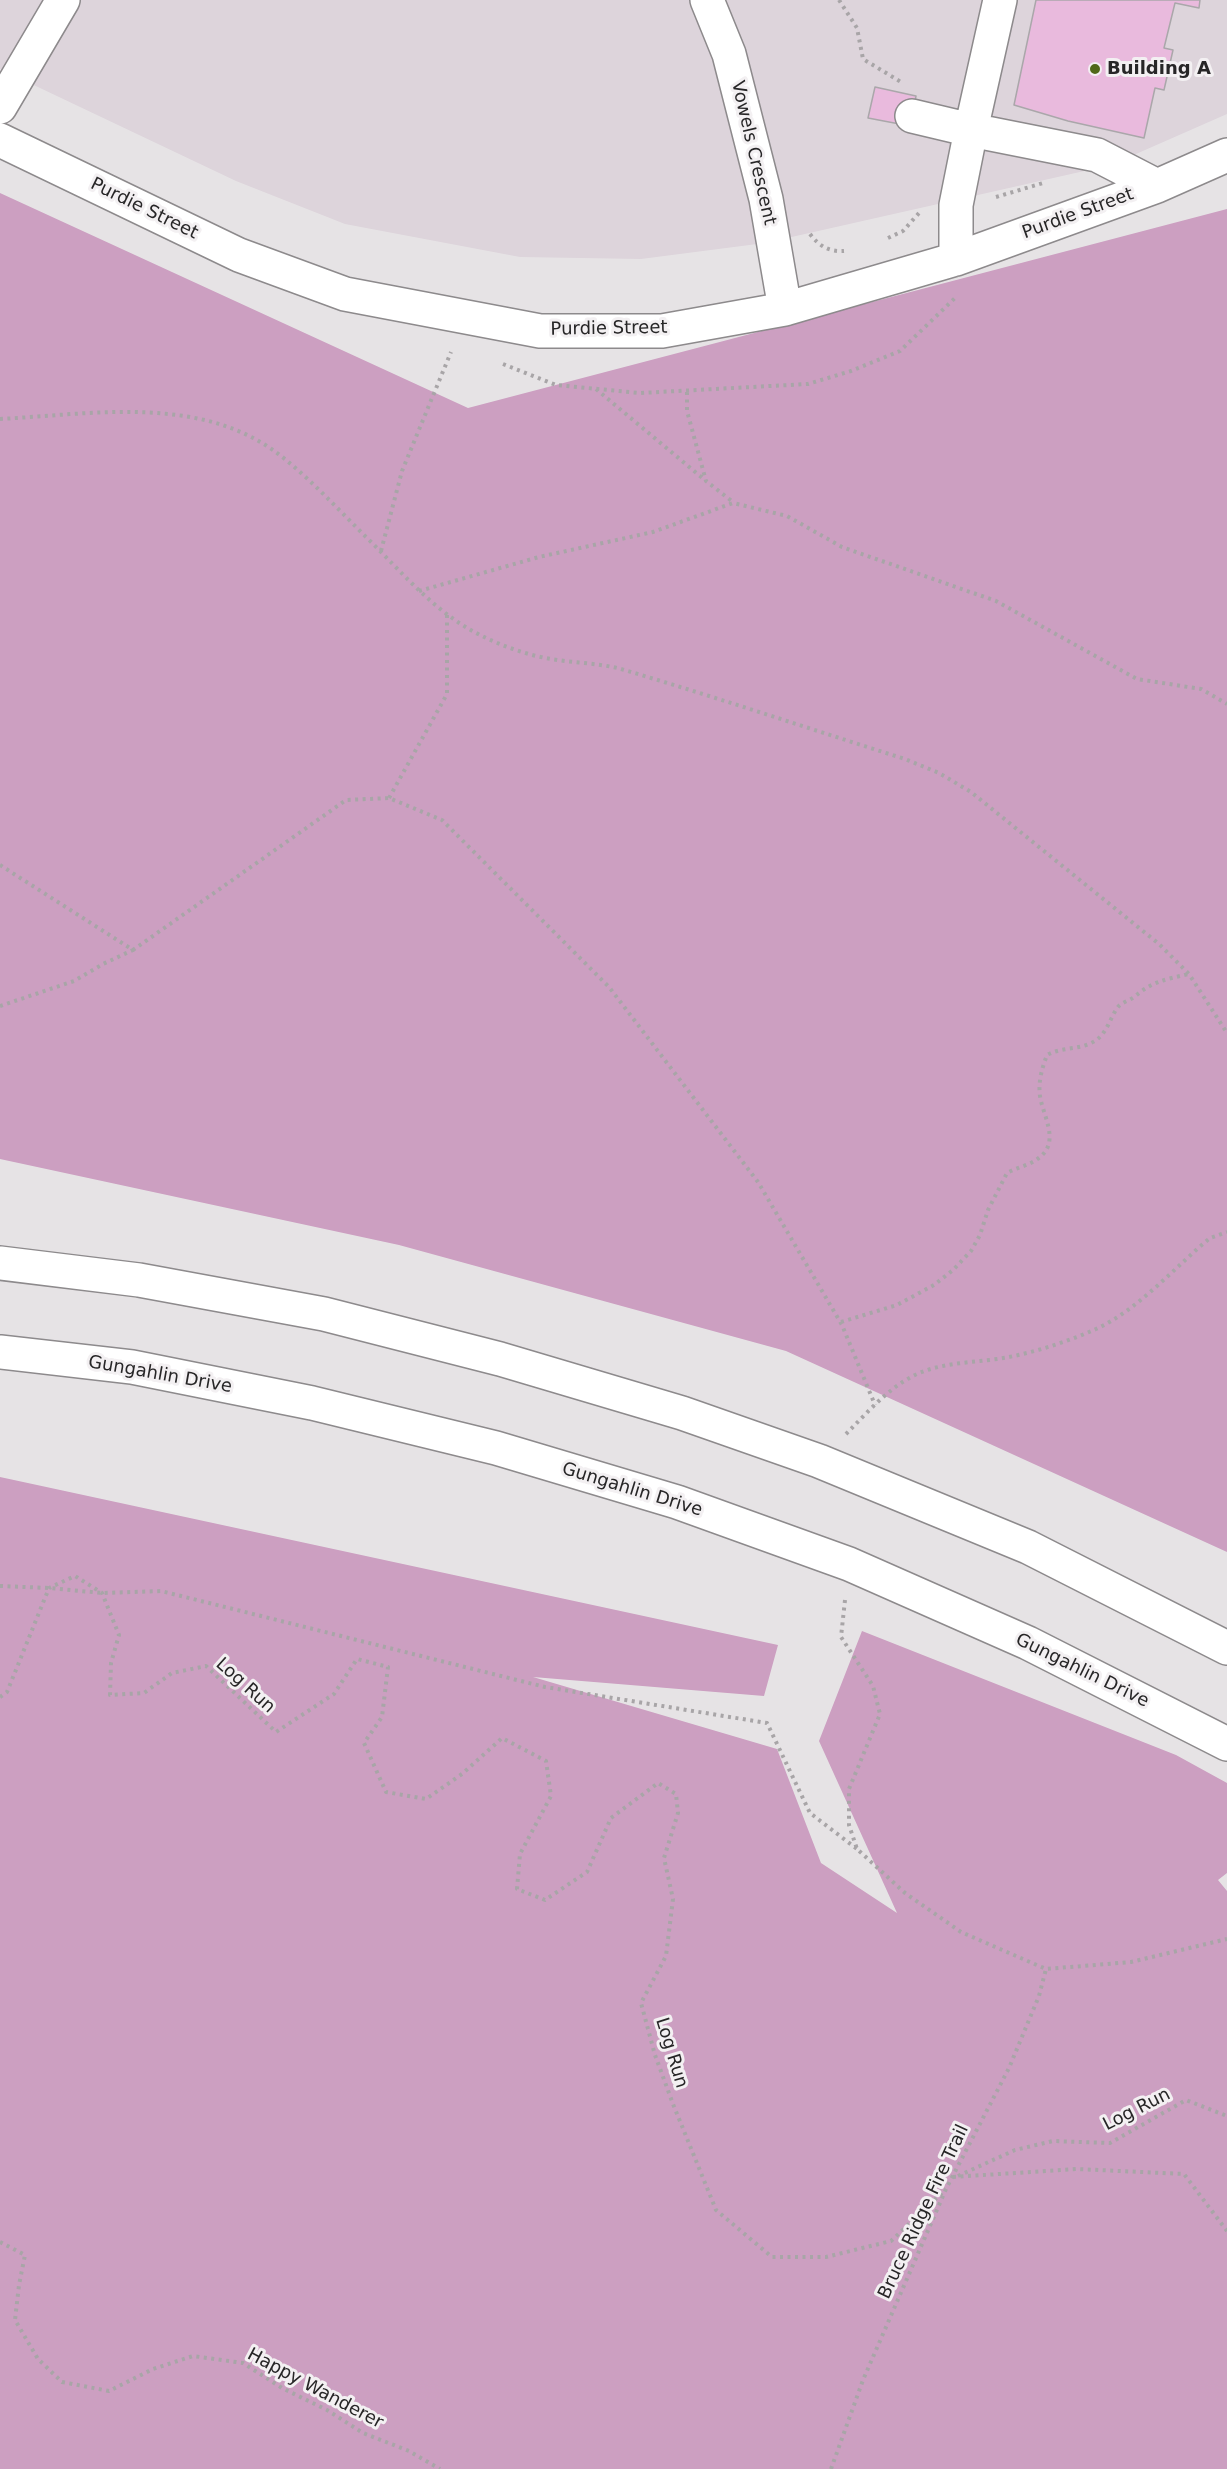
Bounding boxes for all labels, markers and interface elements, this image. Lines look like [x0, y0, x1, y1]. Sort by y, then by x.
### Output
place label: Building A [1107, 58, 1211, 80]
marker: Building A [1088, 62, 1102, 76]
street label: Vowels Crescent [726, 79, 780, 227]
street label: Purdie Street [87, 174, 201, 244]
street label: Purdie Street [1019, 184, 1137, 244]
street label: Purdie Street [550, 317, 668, 341]
street label: Gungahlin Drive [86, 1352, 234, 1398]
street label: Gungahlin Drive [559, 1458, 705, 1522]
street label: Gungahlin Drive [1012, 1629, 1152, 1713]
street label: Log Run [211, 1654, 279, 1718]
street label: Log Run [650, 2015, 692, 2091]
street label: Log Run [1100, 2084, 1174, 2136]
street label: Bruce Ridge Fire Trail [874, 2122, 974, 2302]
street label: Happy Wanderer [243, 2344, 387, 2434]

